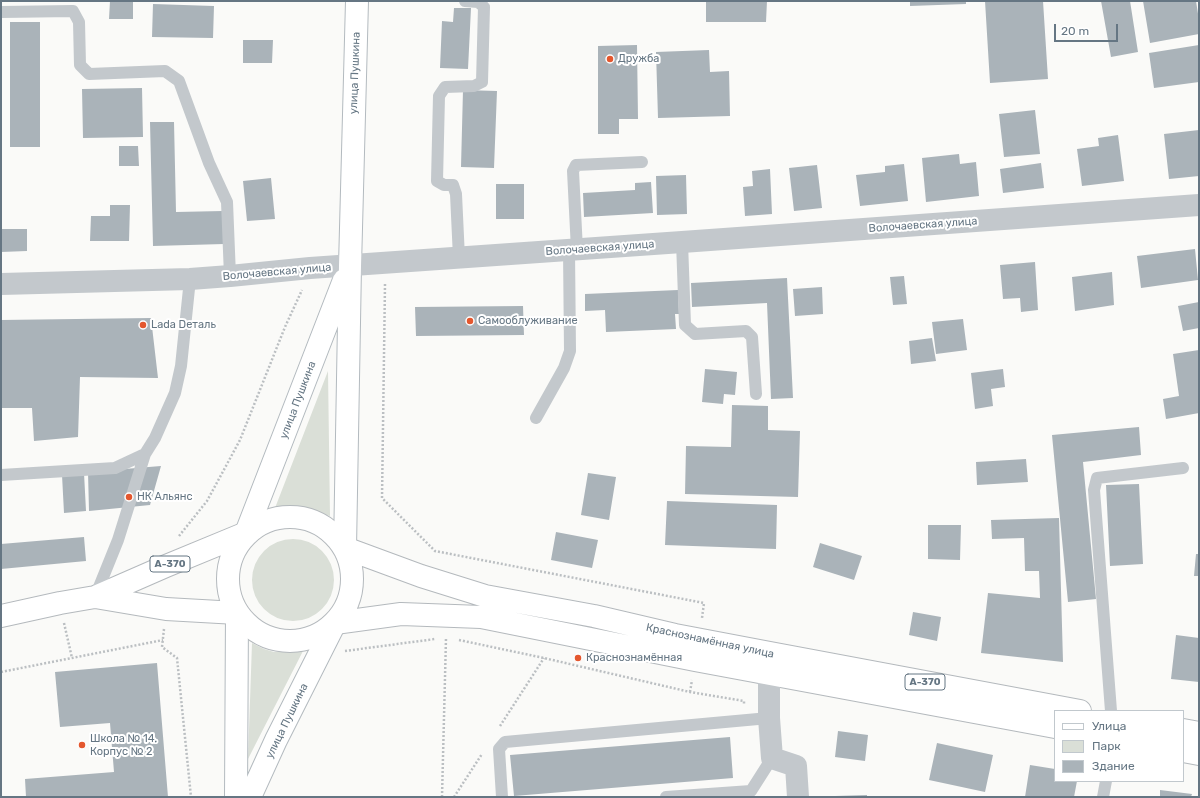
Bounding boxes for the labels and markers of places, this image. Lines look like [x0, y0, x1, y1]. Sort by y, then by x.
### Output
place label: Дружба [618, 52, 659, 66]
marker: Дружба [605, 54, 615, 64]
place label: Самооблуживание [478, 314, 578, 328]
marker: Самооблуживание [465, 316, 475, 326]
place label: Lada Dеталь [151, 318, 216, 332]
marker: Lada Dеталь [138, 320, 148, 330]
place label: НК Альянс [137, 490, 193, 504]
marker: НК Альянс [124, 492, 134, 502]
place label: Краснознамённая [586, 651, 682, 665]
marker: Краснознамённая [573, 653, 583, 663]
place label: Школа № 14. Корпус № 2 [90, 732, 157, 758]
marker: Школа № 14. Корпус № 2 [77, 740, 87, 750]

